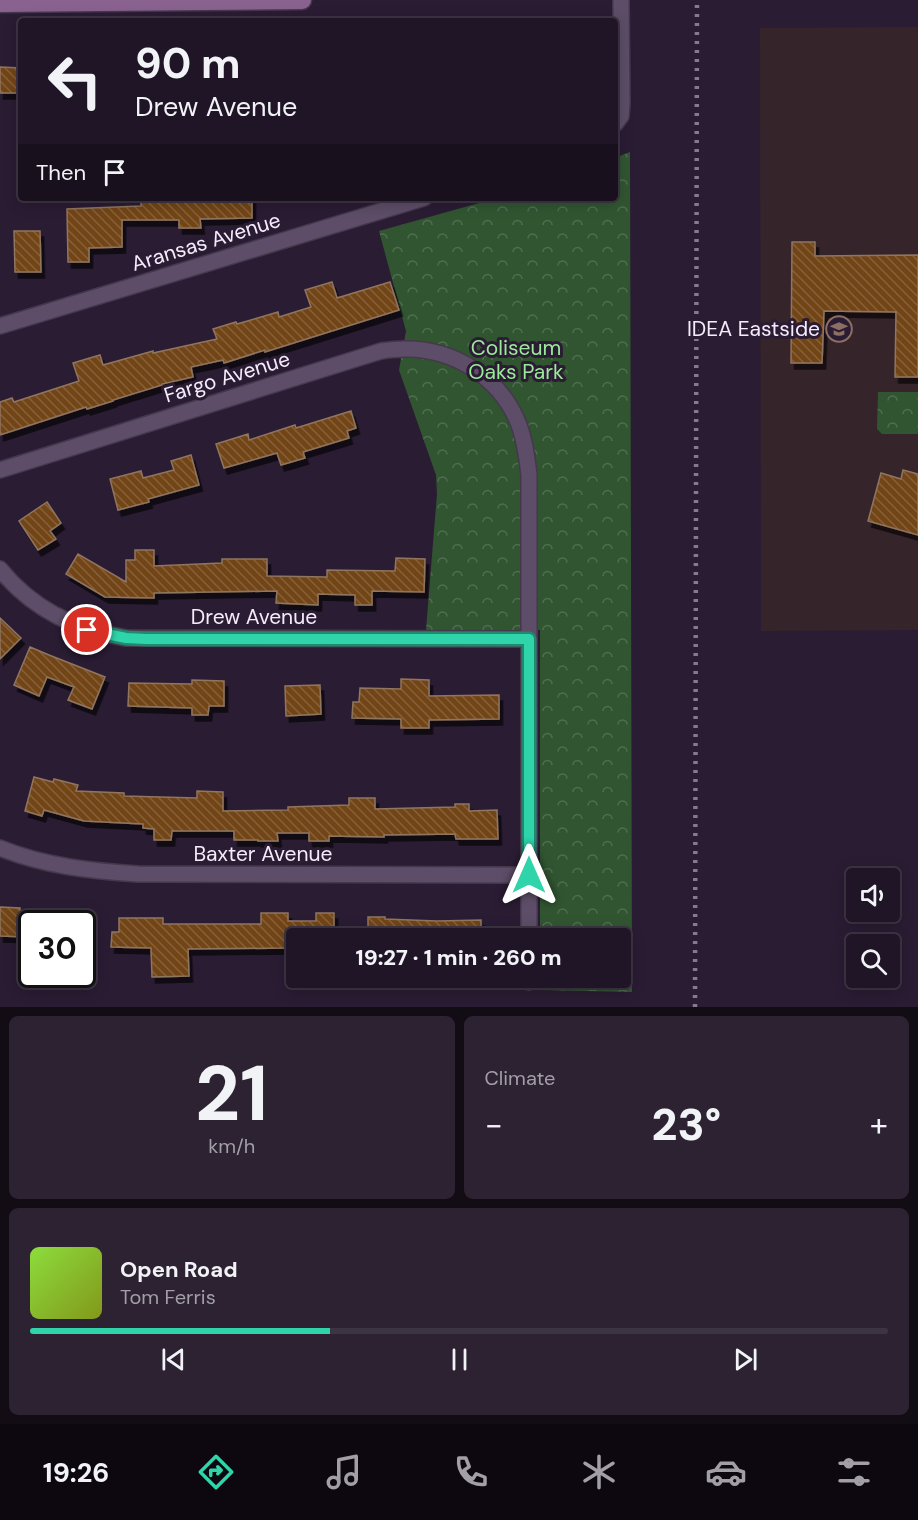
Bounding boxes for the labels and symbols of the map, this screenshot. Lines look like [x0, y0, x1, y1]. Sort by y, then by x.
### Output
street label: Aransas Avenue [128, 206, 284, 278]
school or university icon: IDEA Eastside [824, 314, 854, 344]
place label: IDEA Eastside [687, 315, 820, 343]
park label: Coliseum Oaks Park [468, 334, 564, 386]
street label: Fargo Avenue [161, 345, 293, 409]
street label: Drew Avenue [191, 603, 317, 631]
pin [61, 604, 112, 655]
street label: Baxter Avenue [193, 840, 333, 868]
position arrow [497, 843, 561, 907]
speed limit sign: 30 [18, 910, 96, 988]

